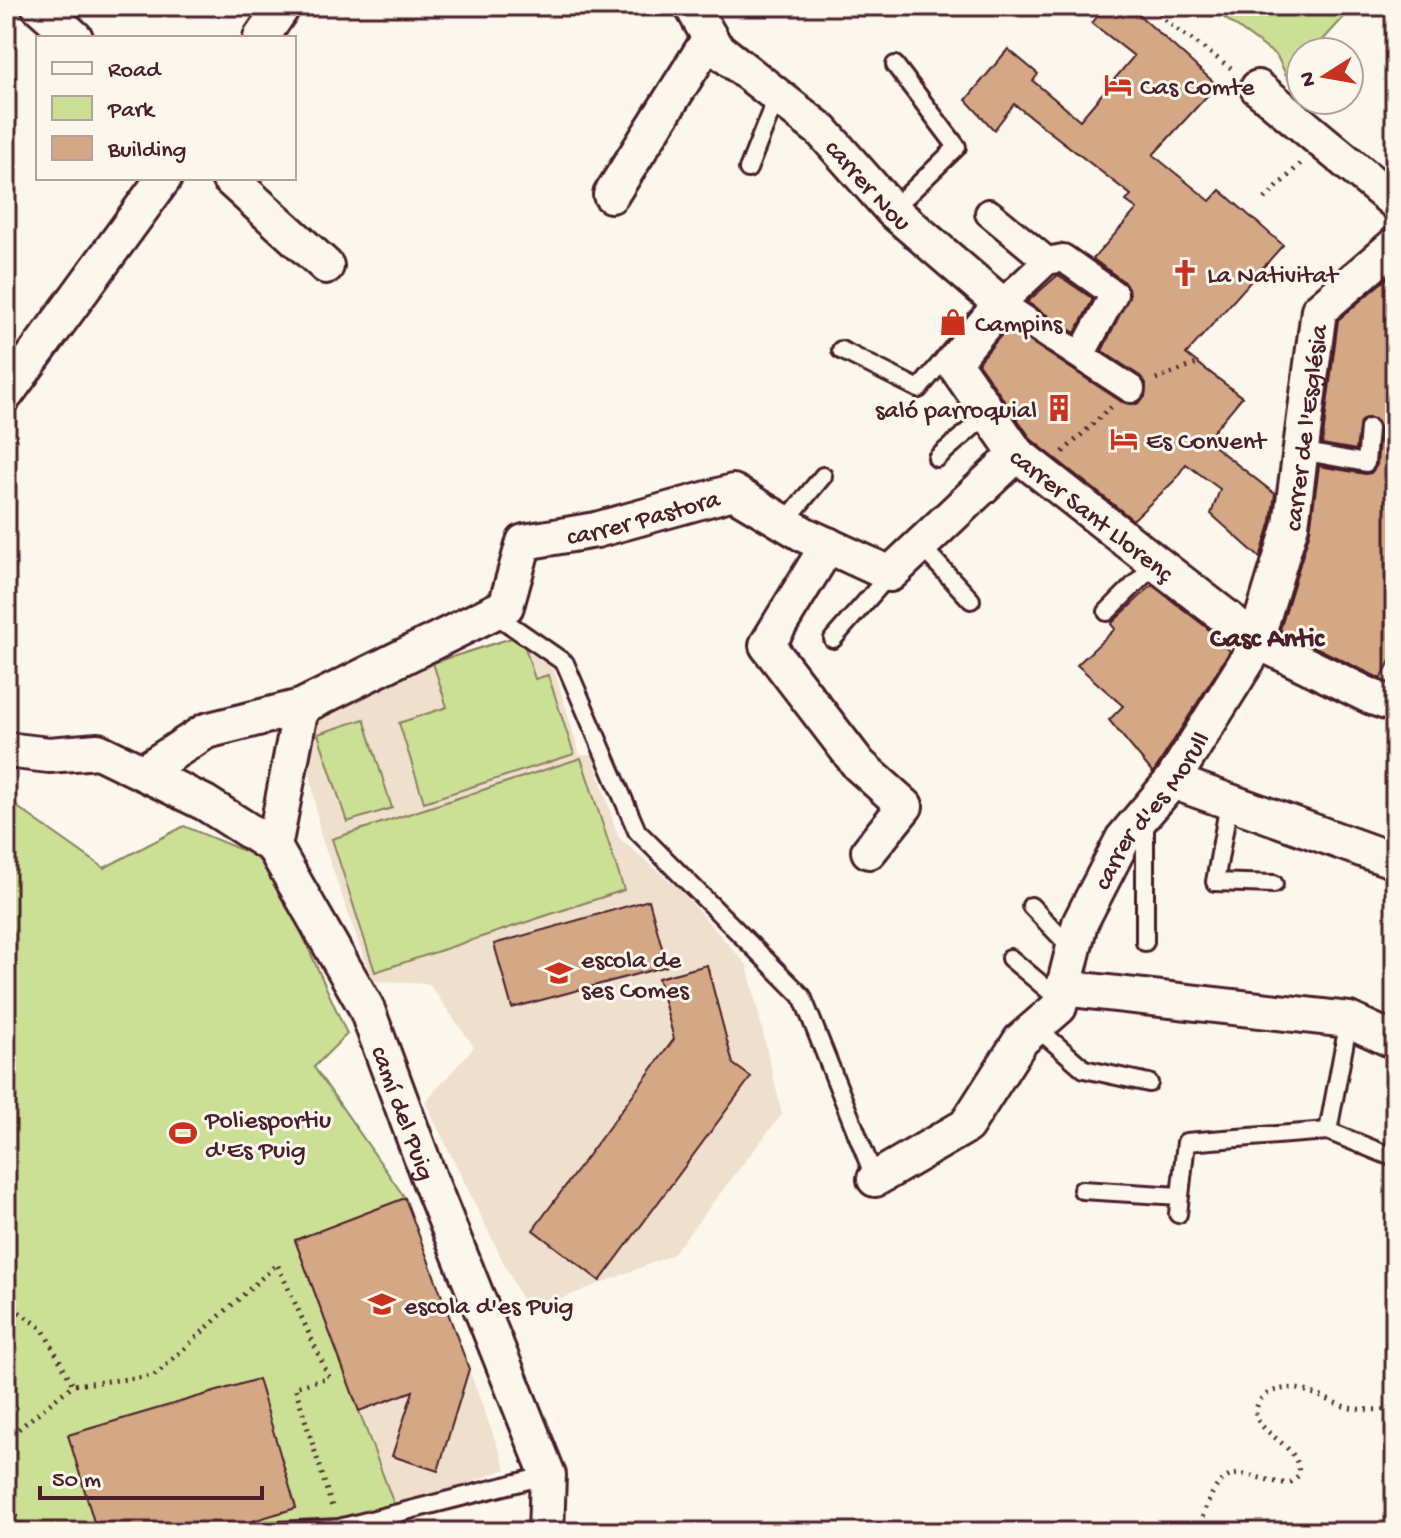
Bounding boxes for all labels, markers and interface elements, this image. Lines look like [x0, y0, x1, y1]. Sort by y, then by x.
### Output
legend [36, 36, 296, 180]
north arrow [1285, 36, 1365, 116]
text: Road [108, 57, 162, 86]
hotel icon: Cas Comte [1103, 70, 1133, 100]
text: N [1295, 70, 1323, 89]
place label: Cas Comte [1140, 74, 1255, 105]
text: Park [107, 97, 156, 126]
street label: carrer Nou [817, 134, 916, 240]
text: Building [107, 137, 186, 166]
church icon: La Nativitat [1170, 258, 1200, 288]
place label: La Nativitat [1207, 262, 1340, 293]
shop icon: Campins [938, 307, 968, 337]
place label: Campins [975, 311, 1064, 342]
street label: carrer de l'Església [1279, 322, 1337, 536]
building icon: saló parroquial [1044, 393, 1074, 423]
place label: saló parroquial [875, 397, 1037, 428]
hotel icon: Es Convent [1109, 424, 1139, 454]
place label: Es Convent [1146, 428, 1268, 459]
street label: carrer Sant Llorenç [1002, 443, 1179, 591]
street label: carrer Pastora [565, 485, 725, 555]
district label: Casc Antic [1210, 624, 1325, 657]
street label: carrer d'es Morull [1089, 727, 1219, 896]
place label: escola de ses Comes [581, 947, 690, 1008]
school or university icon: escola de ses Comes [544, 958, 574, 988]
street label: camí del Puig [362, 1042, 439, 1185]
place label: Poliesportiu d'Es Puig [204, 1107, 331, 1168]
sports icon: Poliesportiu d'Es Puig [168, 1118, 198, 1148]
school or university icon: escola d'es Puig [367, 1289, 397, 1319]
place label: escola d'es Puig [404, 1293, 574, 1324]
scale bar [40, 1450, 262, 1500]
text: 50 m [52, 1467, 101, 1496]

